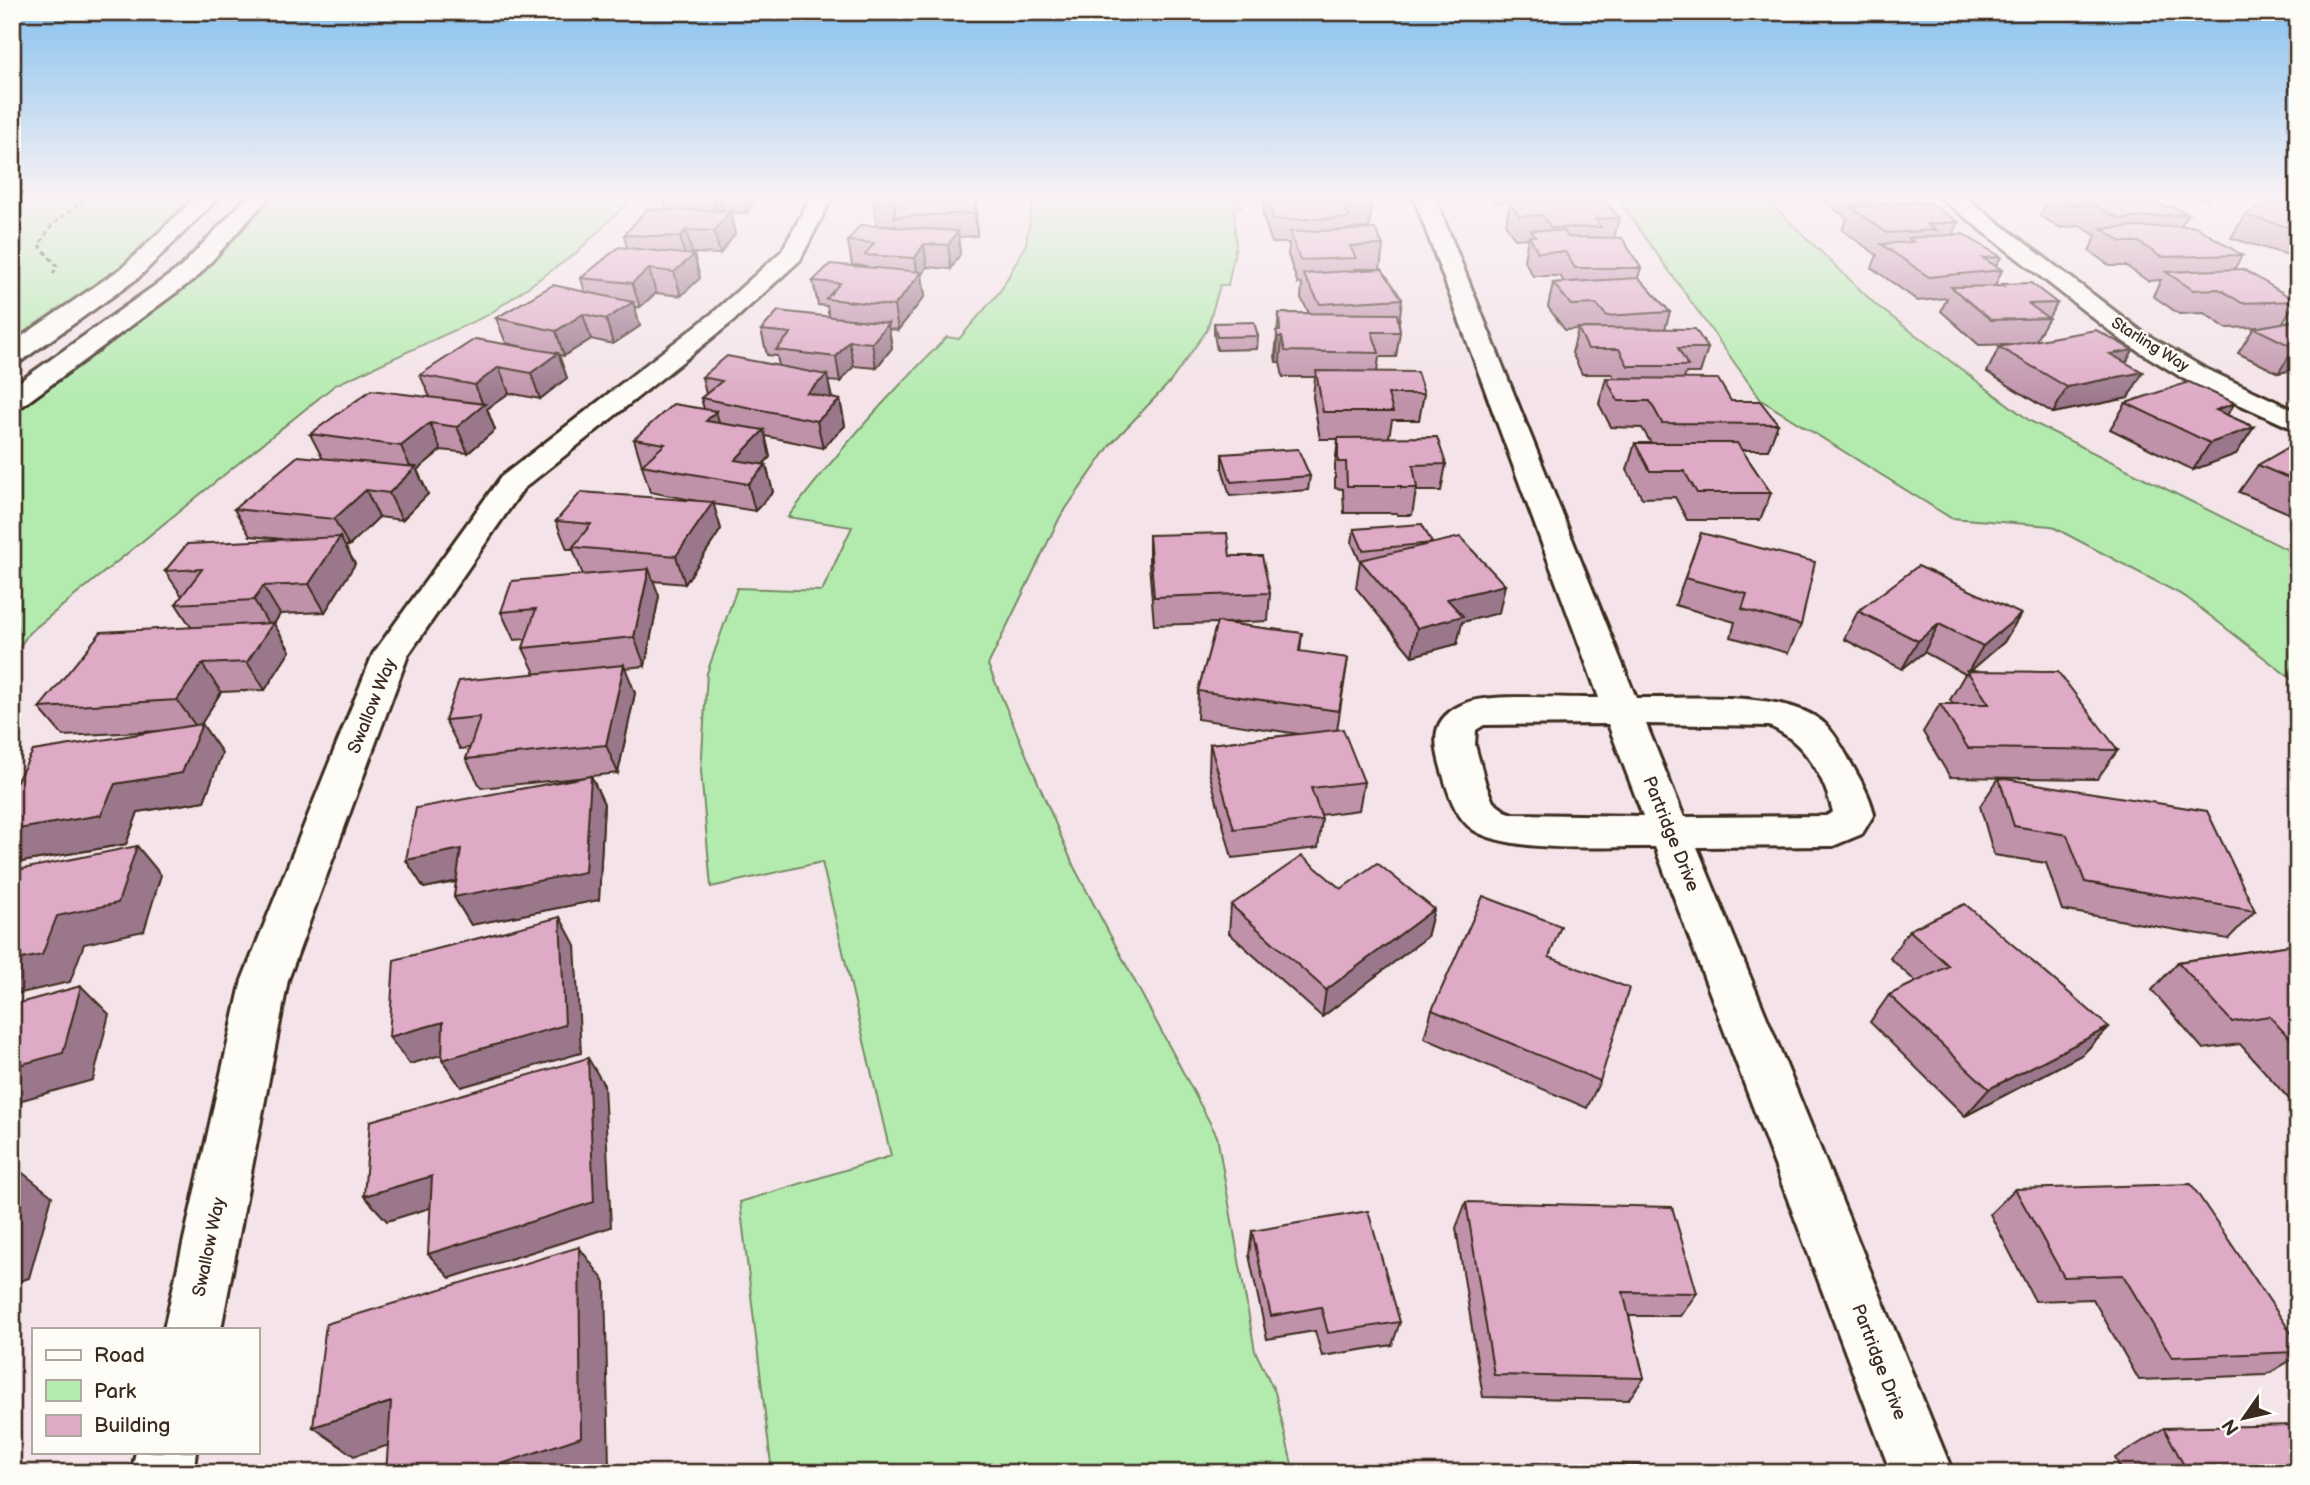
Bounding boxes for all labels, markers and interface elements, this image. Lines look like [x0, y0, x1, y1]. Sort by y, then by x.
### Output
street label: Starling Way [2108, 314, 2193, 377]
street label: Swallow Way [343, 654, 401, 757]
street label: Partridge Drive [1638, 773, 1704, 895]
street label: Swallow Way [188, 1195, 230, 1299]
street label: Partridge Drive [1847, 1301, 1911, 1423]
legend [32, 1328, 259, 1454]
text: Road [94, 1343, 145, 1368]
text: Park [94, 1379, 137, 1404]
north arrow [2208, 1384, 2278, 1454]
text: Building [94, 1413, 170, 1438]
text: N [2218, 1414, 2245, 1439]

